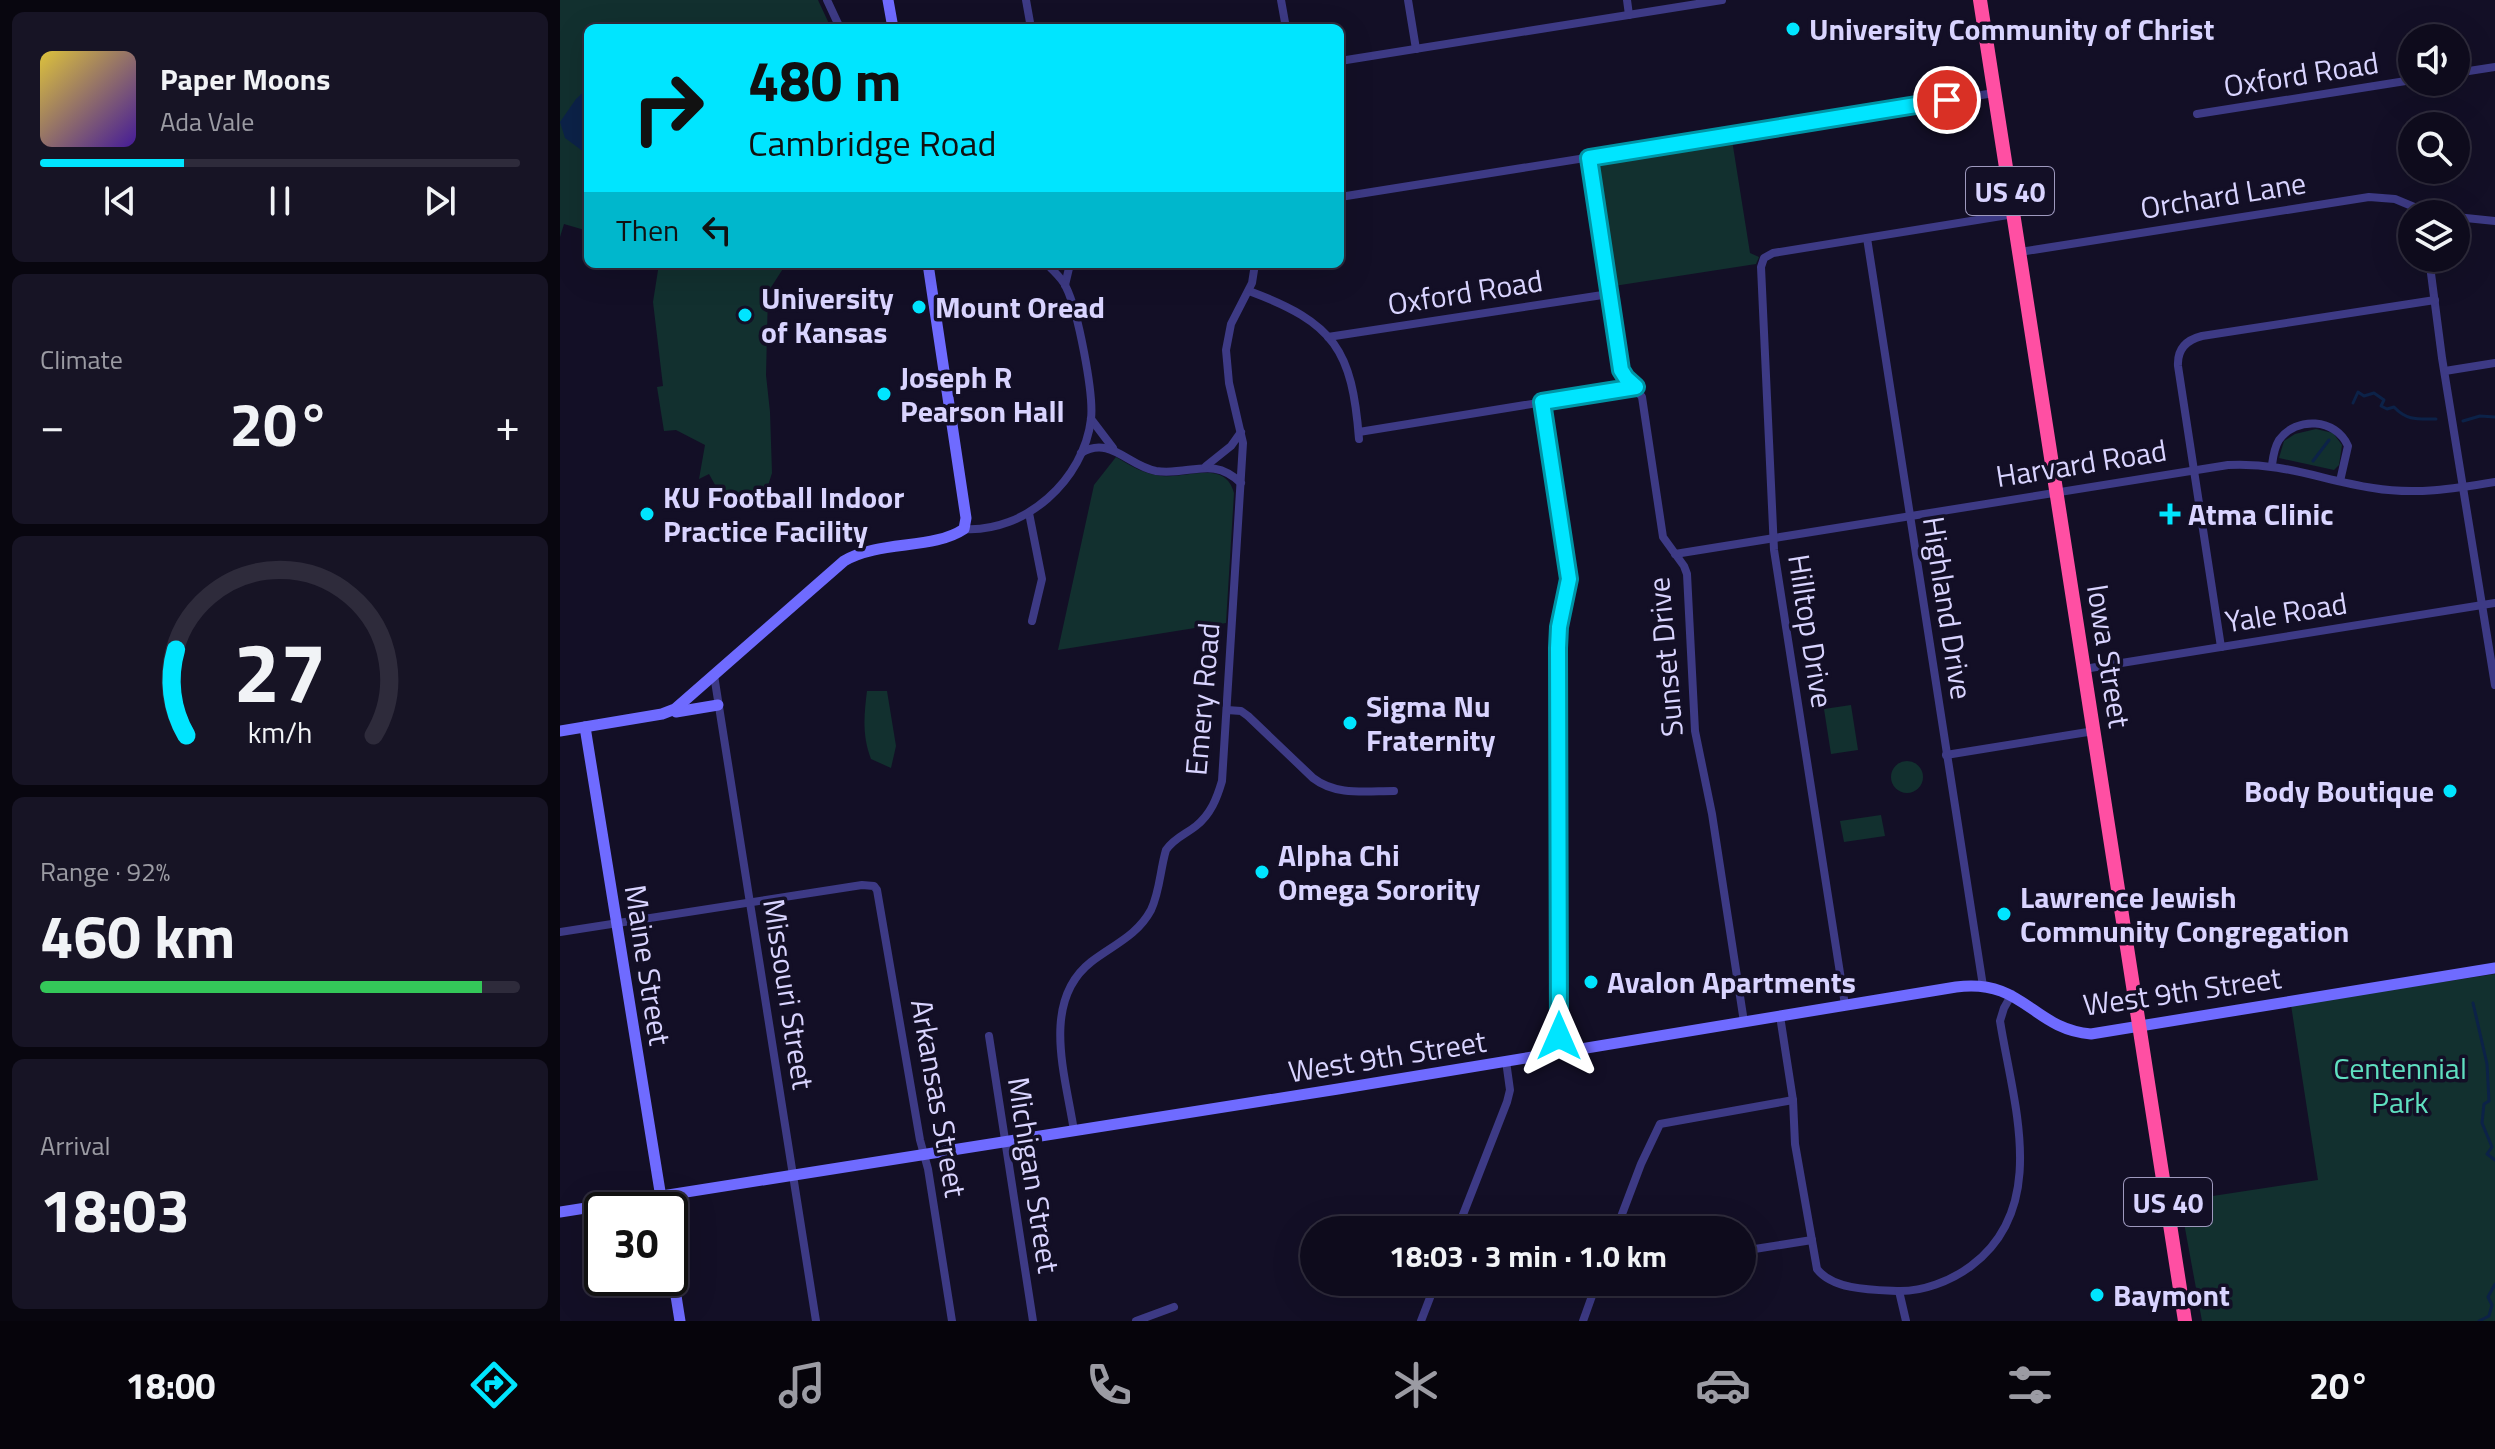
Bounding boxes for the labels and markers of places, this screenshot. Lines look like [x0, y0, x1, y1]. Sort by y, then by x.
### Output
place label: University Community of Christ [1809, 6, 2214, 52]
marker: University Community of Christ [1784, 20, 1802, 38]
pin [1913, 66, 1981, 134]
place label: University of Kansas [761, 275, 894, 355]
place label: Mount Oread [935, 284, 1105, 330]
marker: Mount Oread [910, 298, 928, 316]
marker: University of Kansas [736, 306, 754, 324]
place label: Joseph R Pearson Hall [900, 354, 1065, 434]
marker: Joseph R Pearson Hall [875, 385, 893, 403]
place label: KU Football Indoor Practice Facility [663, 474, 904, 554]
place label: Atma Clinic [2188, 491, 2334, 537]
marker: Atma Clinic [2159, 503, 2181, 525]
marker: KU Football Indoor Practice Facility [638, 505, 656, 523]
place label: Sigma Nu Fraternity [1366, 683, 1496, 763]
marker: Sigma Nu Fraternity [1341, 714, 1359, 732]
place label: Body Boutique [2244, 768, 2434, 814]
marker: Body Boutique [2441, 782, 2459, 800]
place label: Alpha Chi Omega Sorority [1278, 832, 1480, 912]
marker: Alpha Chi Omega Sorority [1253, 863, 1271, 881]
place label: Lawrence Jewish Community Congregation [2020, 874, 2349, 954]
marker: Lawrence Jewish Community Congregation [1995, 905, 2013, 923]
place label: Avalon Apartments [1607, 959, 1856, 1005]
marker: Avalon Apartments [1582, 973, 1600, 991]
place label: Baymont [2113, 1272, 2230, 1318]
marker: Baymont [2088, 1286, 2106, 1304]

